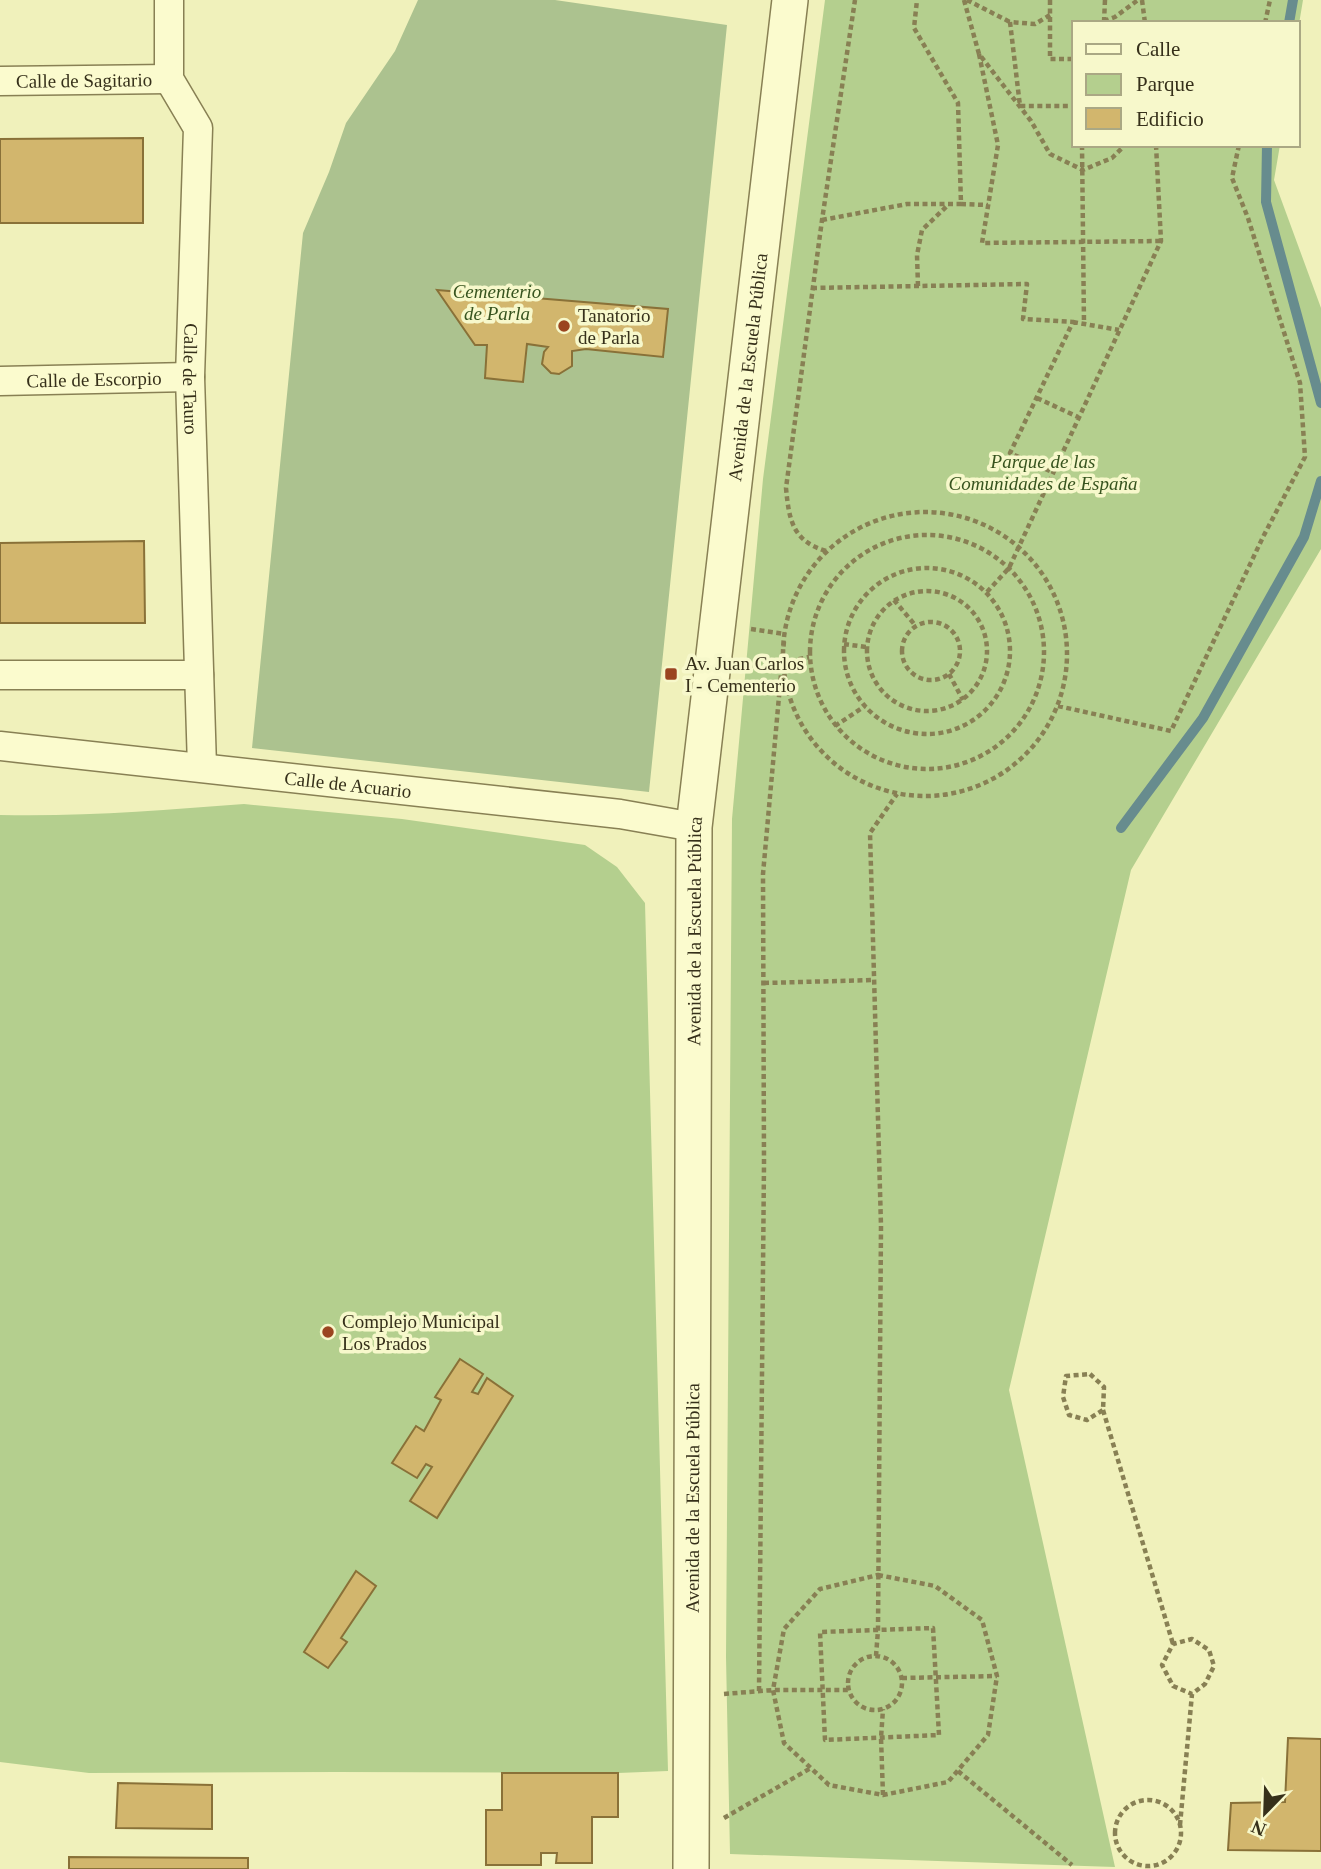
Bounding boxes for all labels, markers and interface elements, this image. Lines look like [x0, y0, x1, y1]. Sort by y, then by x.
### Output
legend [1072, 21, 1300, 147]
text: Calle [1136, 37, 1180, 61]
street label: Calle de Sagitario [16, 69, 152, 91]
text: Parque [1136, 72, 1194, 96]
text: Edificio [1136, 107, 1204, 131]
street label: Avenida de la Escuela Pública [724, 251, 771, 482]
park label: Cementerio de Parla [453, 281, 541, 324]
place label: Tanatorio de Parla [578, 305, 651, 348]
marker: Tanatorio de Parla [556, 318, 572, 334]
street label: Calle de Tauro [179, 323, 202, 435]
street label: Calle de Escorpio [26, 367, 162, 391]
park label: Parque de las Comunidades de España [949, 451, 1137, 494]
place label: Av. Juan Carlos I - Cementerio [685, 653, 804, 696]
marker: Av. Juan Carlos I - Cementerio [663, 666, 679, 682]
street label: Calle de Acuario [283, 767, 413, 802]
street label: Avenida de la Escuela Pública [683, 814, 706, 1046]
place label: Complejo Municipal Los Prados [342, 1311, 500, 1354]
marker: Complejo Municipal Los Prados [320, 1324, 336, 1340]
street label: Avenida de la Escuela Pública [681, 1383, 703, 1613]
north arrow [1230, 1778, 1300, 1848]
text: N [1248, 1816, 1269, 1841]

